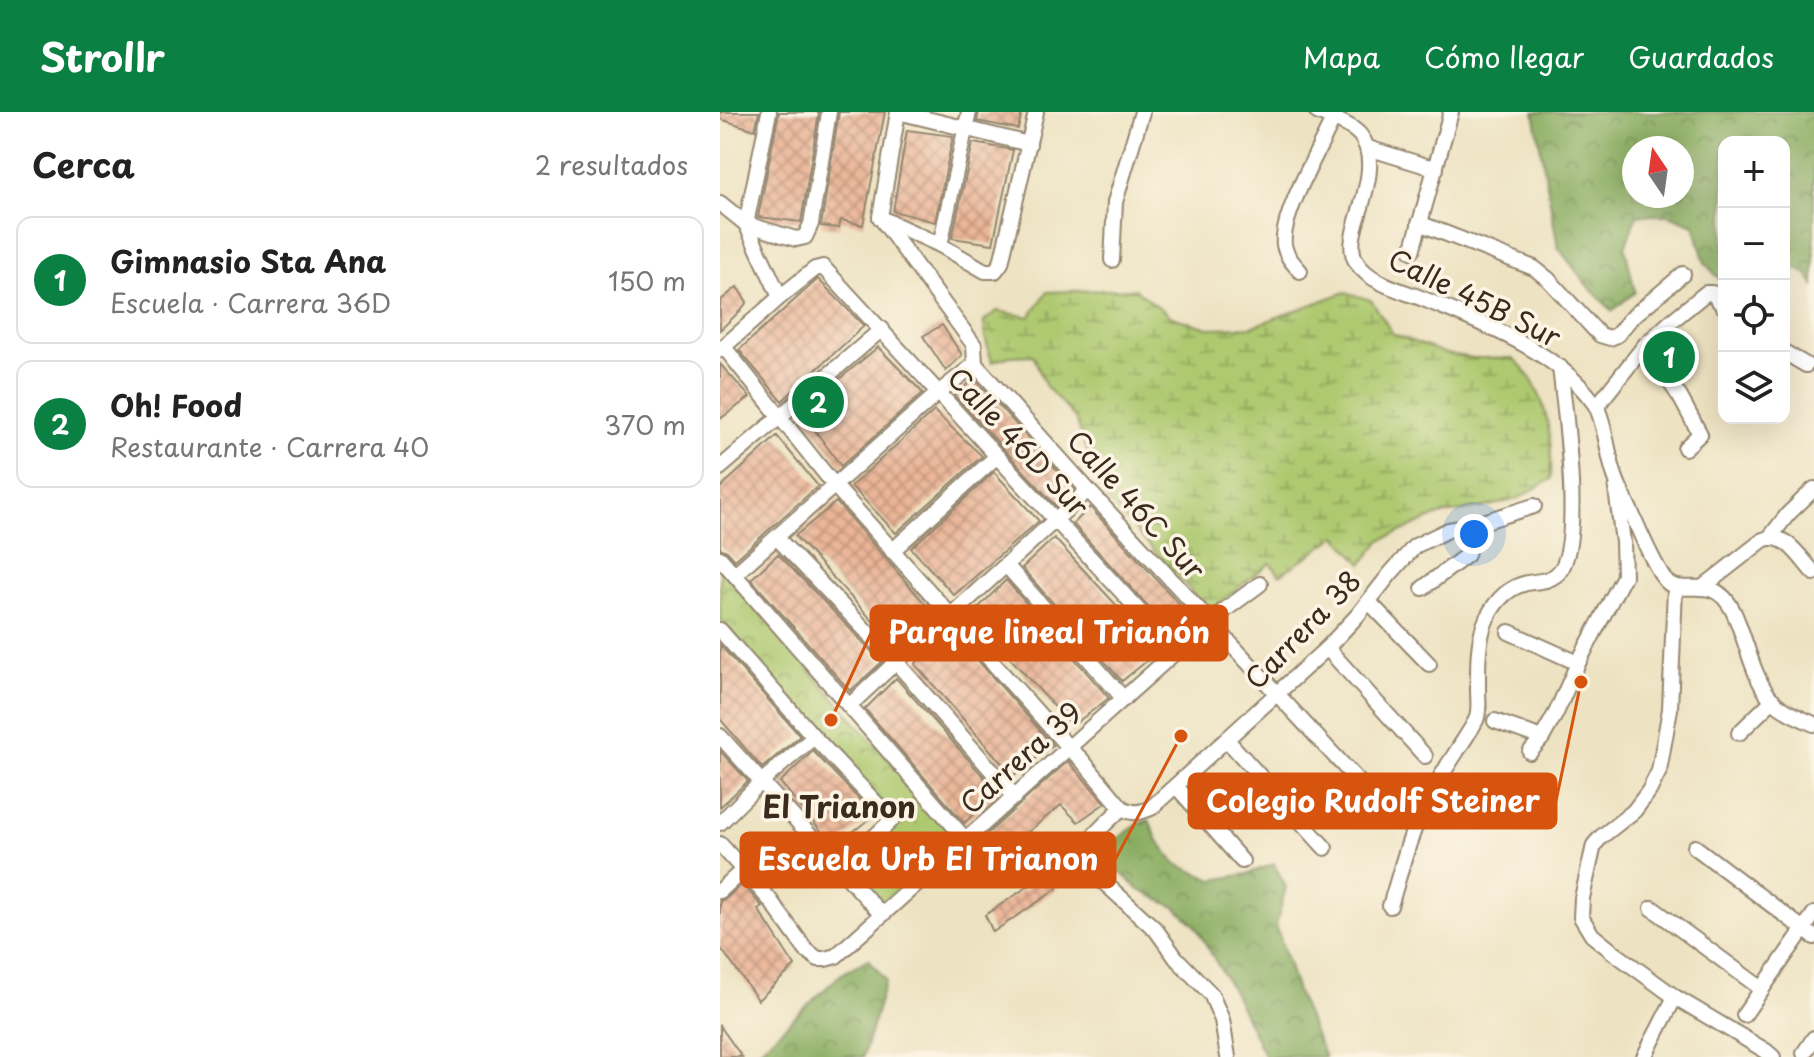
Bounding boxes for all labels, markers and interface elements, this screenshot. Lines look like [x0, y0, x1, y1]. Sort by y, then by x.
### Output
text: Strollr [40, 28, 165, 85]
text: Mapa [1303, 35, 1380, 78]
text: Cómo llegar [1424, 35, 1584, 78]
text: Guardados [1628, 35, 1774, 78]
north arrow [1622, 136, 1694, 208]
map controls [1718, 136, 1790, 424]
button: + [1718, 136, 1790, 208]
text: Cerca [32, 138, 135, 190]
text: 2 resultados [535, 145, 688, 184]
button: − [1718, 208, 1790, 280]
street label: Calle 45B Sur [1381, 237, 1569, 357]
text: Gimnasio Sta Ana [110, 238, 386, 283]
text: 1 [54, 261, 66, 300]
text: 150 m [608, 261, 686, 300]
button: locate [1718, 280, 1790, 352]
text: Escuela · Carrera 36D [110, 283, 391, 322]
pin: 1 [1643, 327, 1695, 387]
button: layers [1718, 352, 1790, 424]
street label: Calle 46D Sur [938, 357, 1100, 525]
pin: 2 [792, 372, 844, 432]
text: Oh! Food [110, 382, 242, 427]
text: 2 [51, 405, 69, 444]
text: 370 m [604, 405, 686, 444]
street label: Calle 46C Sur [1058, 419, 1216, 589]
text: Restaurante · Carrera 40 [110, 427, 429, 466]
your location [1454, 514, 1494, 554]
street label: Carrera 38 [1234, 560, 1370, 698]
callout: Parque lineal Trianón [871, 606, 1227, 660]
text: Parque lineal Trianón [888, 608, 1210, 653]
street label: Carrera 39 [949, 690, 1091, 824]
callout: Colegio Rudolf Steiner [1189, 774, 1556, 828]
text: Colegio Rudolf Steiner [1206, 777, 1540, 822]
district label: El Trianon [762, 783, 916, 828]
callout: Escuela Urb El Trianon [741, 833, 1115, 887]
text: Escuela Urb El Trianon [757, 835, 1099, 880]

